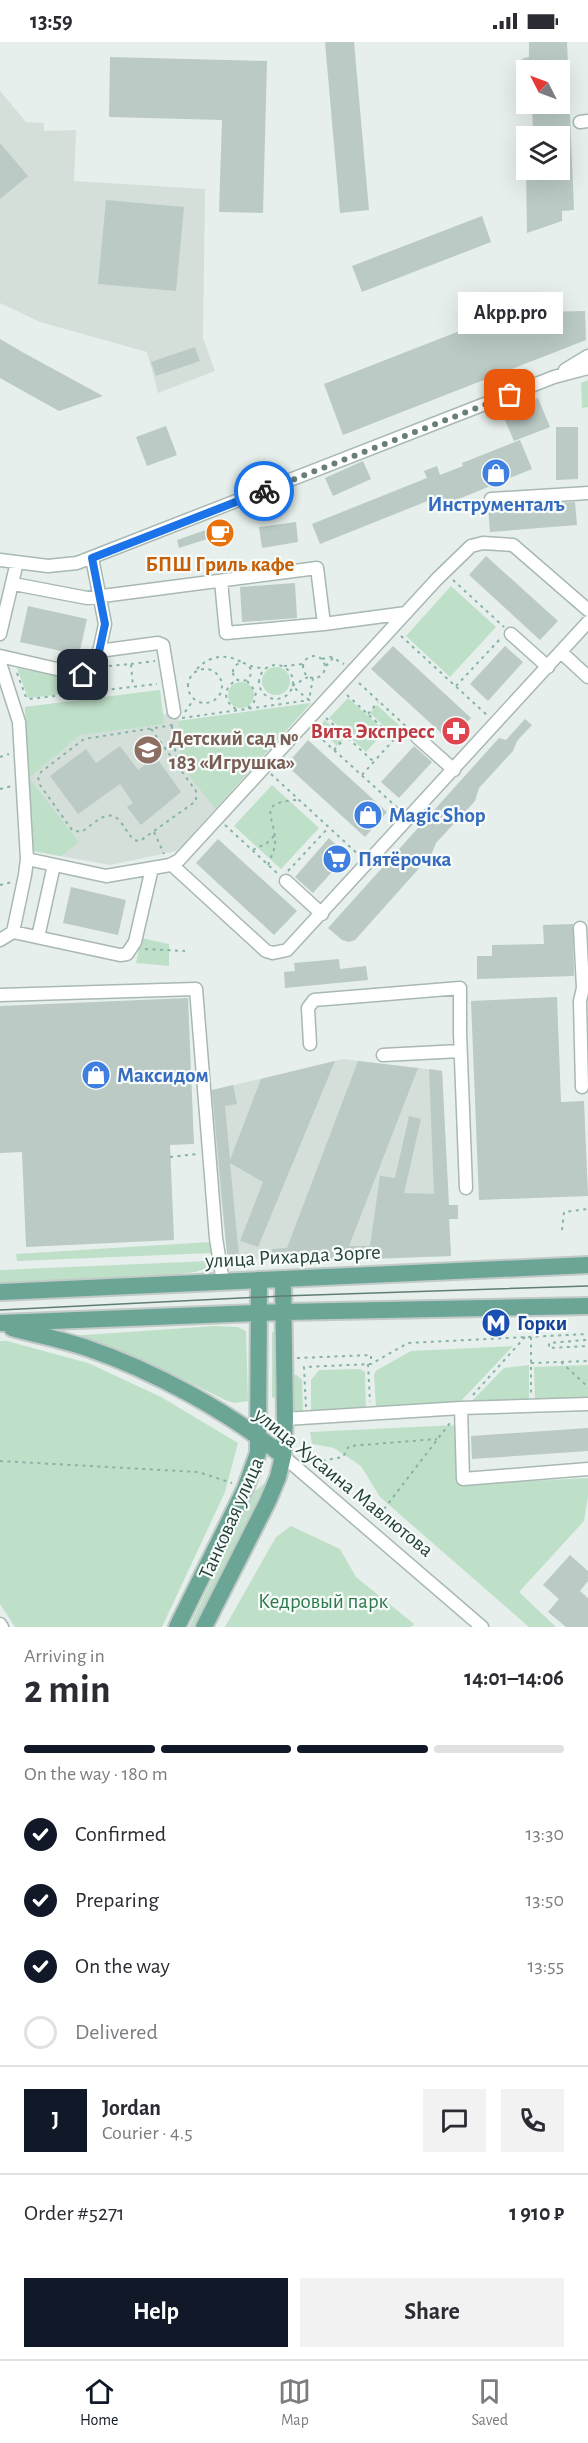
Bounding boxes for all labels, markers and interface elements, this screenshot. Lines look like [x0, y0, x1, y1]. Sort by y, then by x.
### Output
text: 13:59 [30, 10, 73, 32]
north arrow [516, 60, 570, 114]
map controls [516, 60, 570, 180]
button: layers [516, 126, 570, 180]
callout: Akpp.pro [458, 293, 562, 335]
text: Akpp.pro [474, 303, 547, 323]
pin [484, 369, 535, 420]
icon: bag [493, 378, 526, 411]
shop icon: Инструменталъ [480, 457, 512, 489]
courier [234, 461, 294, 521]
icon: bike [248, 475, 281, 508]
place label: Инструменталъ [427, 494, 565, 515]
cafe icon: БПШ Гриль кафе [204, 517, 236, 549]
place label: БПШ Гриль кафе [146, 554, 295, 575]
pin [57, 649, 108, 700]
icon: home [66, 658, 99, 691]
pharmacy icon: Вита Экспресс [440, 715, 472, 747]
place label: Вита Экспресс [310, 721, 435, 742]
place label: Детский сад № 183 «Игрушка» [169, 728, 298, 773]
school or university icon: Детский сад № 183 «Игрушка» [132, 734, 164, 766]
shop icon: Magic Shop [352, 799, 384, 831]
place label: Magic Shop [389, 805, 486, 826]
supermarket icon: Пятёрочка [321, 843, 353, 875]
place label: Пятёрочка [358, 849, 452, 870]
shop icon: Максидом [80, 1059, 112, 1091]
place label: Максидом [117, 1065, 209, 1086]
street label: улица Рихарда Зорге [204, 1241, 381, 1272]
metro station icon: Горки [480, 1307, 512, 1339]
place label: Горки [517, 1313, 567, 1334]
street label: улица Хусаина Мавлютова [250, 1403, 437, 1561]
street label: Танковая улица [195, 1454, 268, 1582]
park label: Кедровый парк [258, 1591, 388, 1612]
text: Arriving in [24, 1646, 105, 1666]
text: 14:01–14:06 [464, 1667, 564, 1689]
text: 2 min [24, 1671, 111, 1710]
text: On the way · 180 m [24, 1764, 168, 1784]
icon: check [24, 1818, 57, 1851]
text: Confirmed [75, 1823, 166, 1845]
text: 13:30 [526, 1824, 564, 1844]
icon: check [24, 1884, 57, 1917]
text: Preparing [75, 1889, 159, 1911]
text: 13:50 [525, 1890, 564, 1910]
icon: check [24, 1950, 57, 1983]
text: On the way [75, 1955, 170, 1977]
text: 13:55 [528, 1956, 564, 1976]
text: Delivered [75, 2021, 158, 2043]
button: chat [423, 2089, 486, 2152]
button: phone [501, 2089, 564, 2152]
text: Jordan [102, 2097, 161, 2119]
text: J [52, 2109, 59, 2131]
text: Courier · 4.5 [102, 2123, 193, 2143]
text: Order #5271 [24, 2202, 125, 2224]
text: 1 910 ₽ [509, 2202, 564, 2224]
button: Help [24, 2278, 288, 2347]
button: Share [300, 2278, 564, 2347]
tab: Home [80, 2375, 118, 2430]
tab: Map [278, 2375, 311, 2430]
tab: Saved [471, 2375, 508, 2430]

